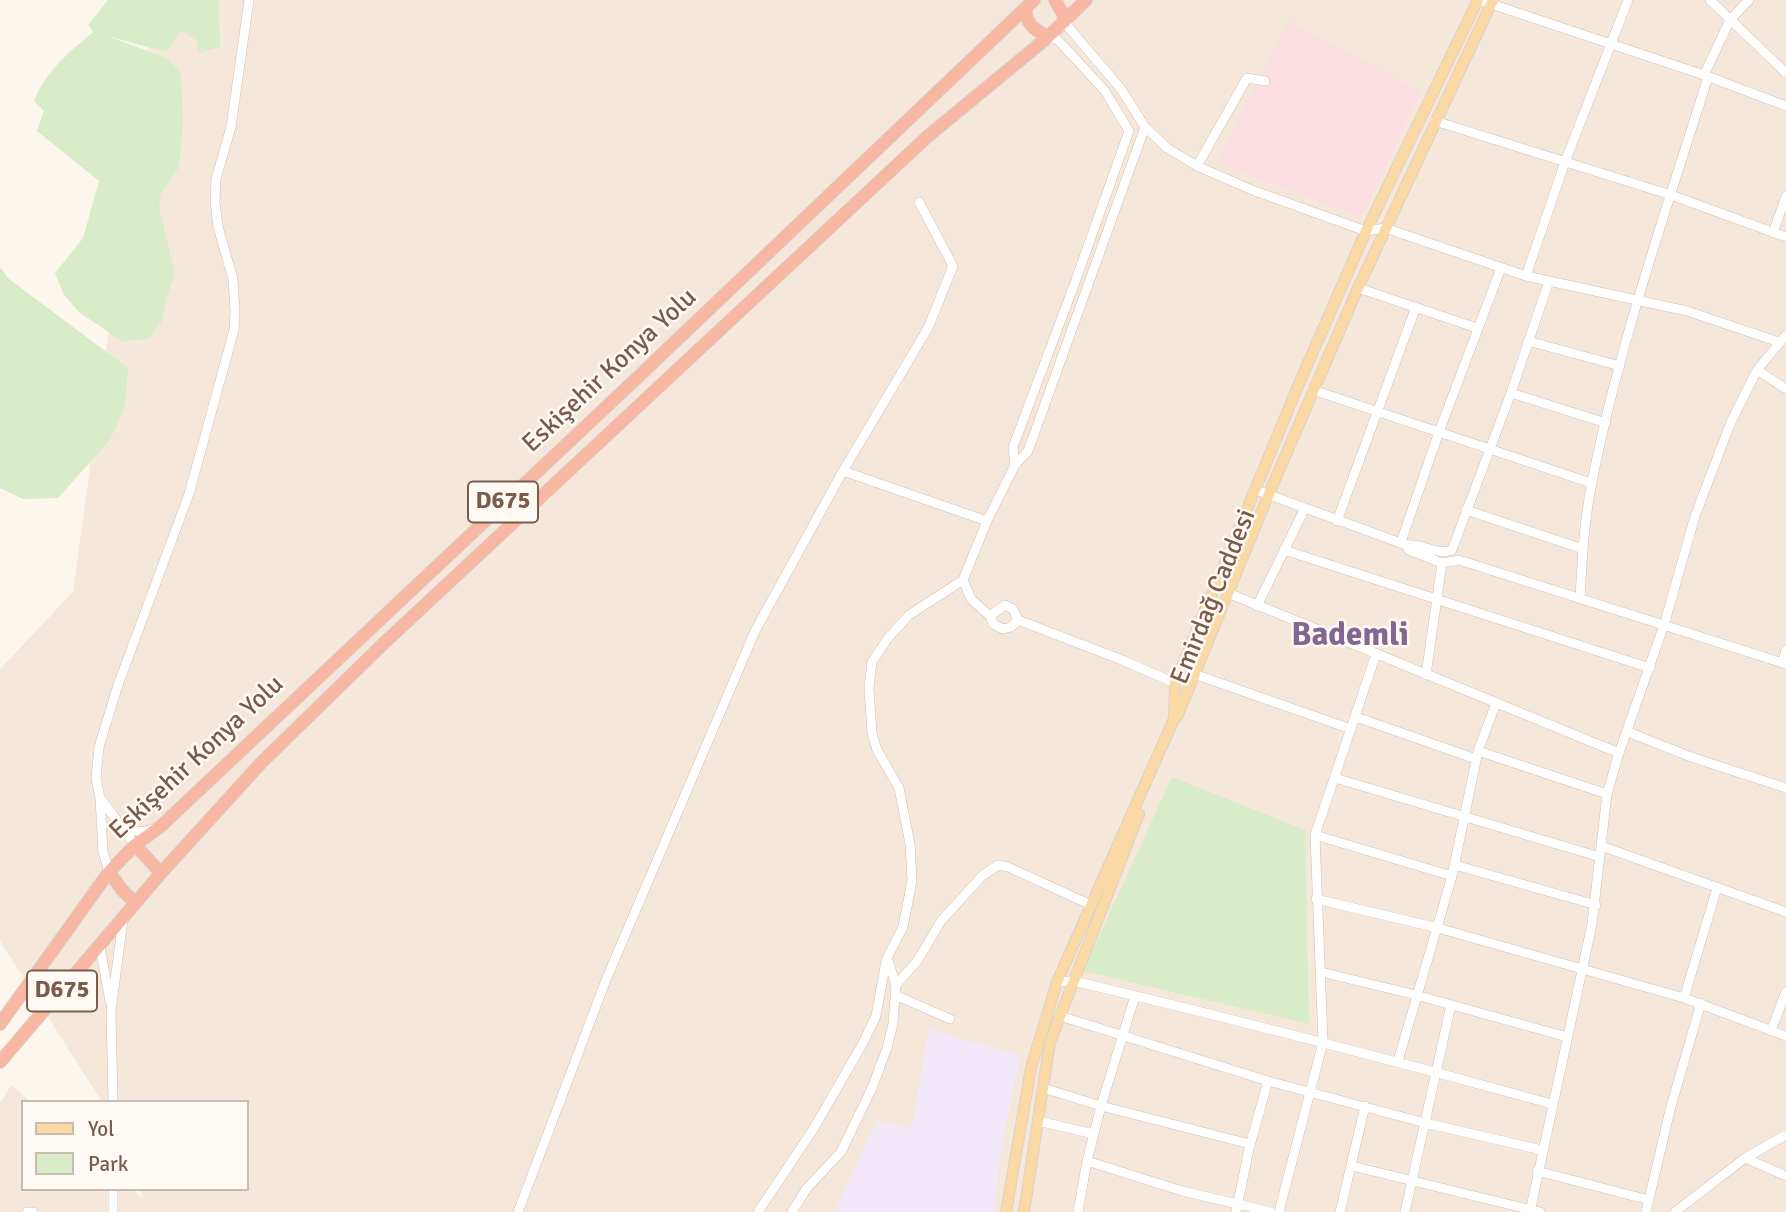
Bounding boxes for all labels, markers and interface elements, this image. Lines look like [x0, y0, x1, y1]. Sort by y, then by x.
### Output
street label: Eskişehir Konya Yolu [516, 282, 704, 460]
road number: D675 [468, 481, 538, 522]
street label: Emirdağ Caddesi [1165, 505, 1263, 689]
district label: Bademli [1291, 616, 1409, 656]
street label: Eskişehir Konya Yolu [103, 669, 291, 847]
road number: D675 [27, 971, 97, 1012]
legend [21, 1100, 248, 1191]
text: Yol [88, 1116, 114, 1142]
text: Park [88, 1151, 128, 1177]

